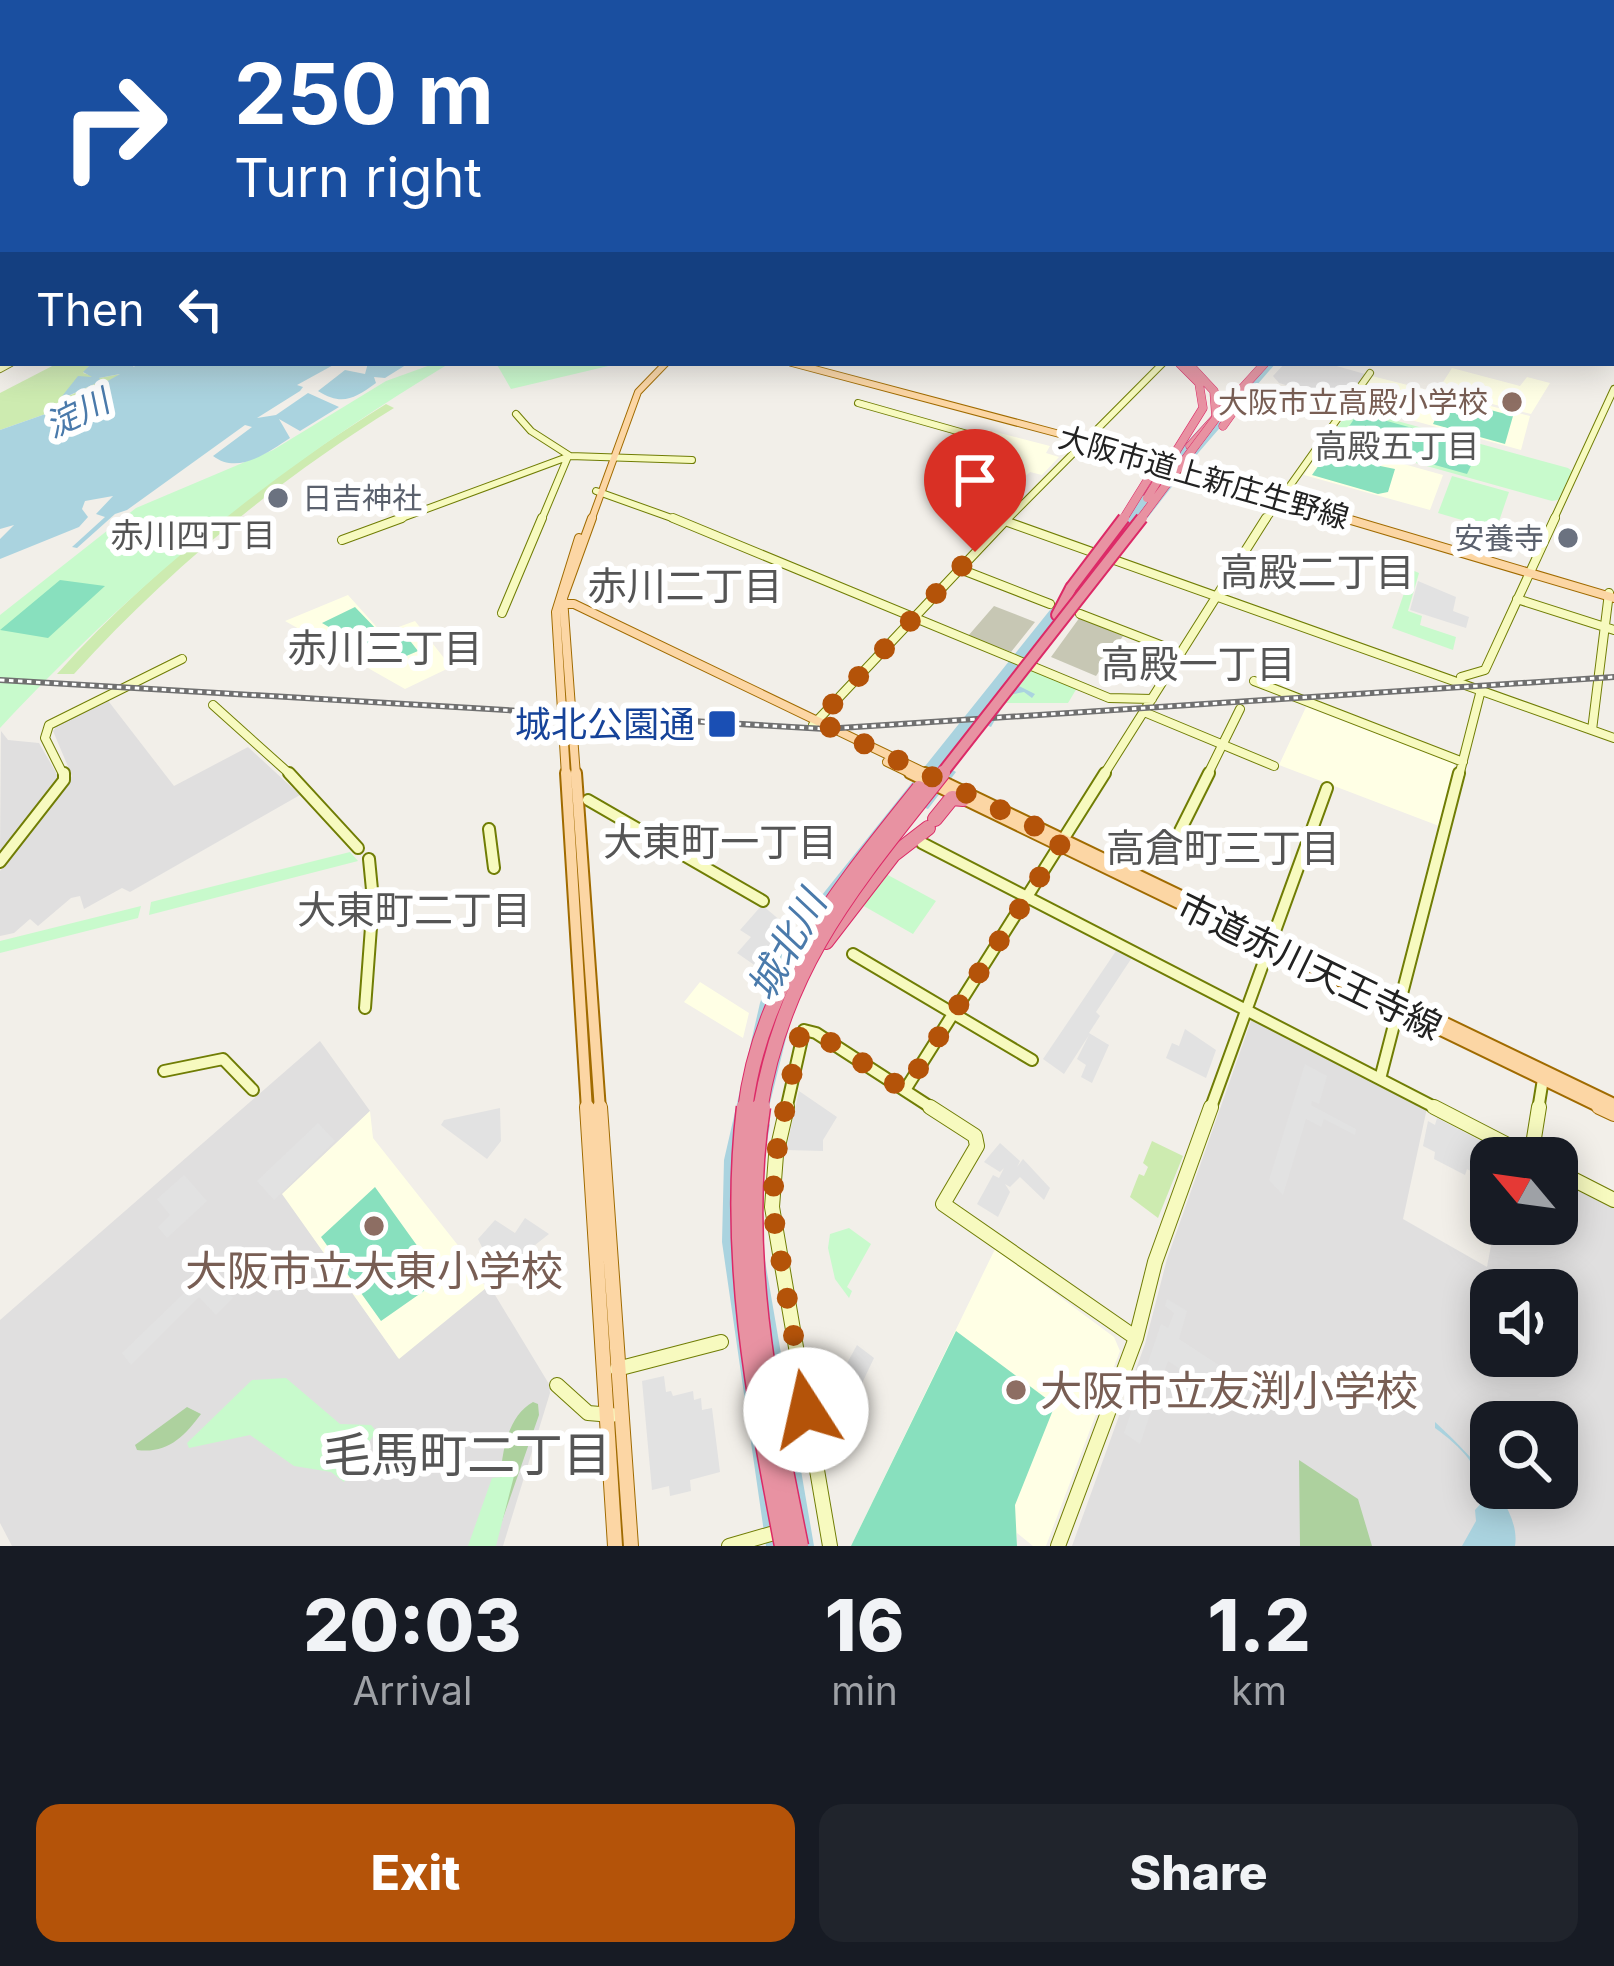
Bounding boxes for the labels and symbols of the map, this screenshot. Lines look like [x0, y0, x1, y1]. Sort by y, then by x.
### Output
water label: 淀川 [39, 379, 118, 445]
place label: 大阪市立高殿小学校 [1218, 384, 1488, 420]
marker: 大阪市立高殿小学校 [1499, 389, 1525, 415]
street label: 大阪市道上新庄生野線 [1055, 418, 1353, 536]
district label: 高殿五丁目 [1315, 426, 1480, 466]
pin [924, 429, 1026, 552]
place label: 日吉神社 [302, 480, 422, 516]
marker: 日吉神社 [265, 485, 291, 511]
district label: 赤川四丁目 [111, 515, 276, 555]
place label: 安養寺 [1454, 520, 1544, 556]
marker: 安養寺 [1555, 525, 1581, 551]
district label: 高殿二丁目 [1219, 548, 1415, 595]
district label: 赤川二丁目 [587, 562, 783, 609]
district label: 赤川三丁目 [287, 624, 483, 671]
district label: 高殿一丁目 [1100, 640, 1296, 687]
place label: 城北公園通 [515, 702, 695, 746]
marker: 城北公園通 [706, 708, 738, 740]
district label: 大東町一丁目 [603, 818, 837, 865]
district label: 高倉町三丁目 [1106, 824, 1340, 871]
water label: 城北川 [737, 879, 837, 1008]
street label: 市道赤川天王寺線 [1171, 883, 1449, 1049]
district label: 大東町二丁目 [297, 886, 531, 933]
north arrow [1470, 1137, 1578, 1245]
marker: 大阪市立大東小学校 [361, 1213, 387, 1239]
place label: 大阪市立大東小学校 [185, 1245, 563, 1296]
position arrow [743, 1347, 869, 1473]
place label: 大阪市立友渕小学校 [1040, 1365, 1418, 1416]
marker: 大阪市立友渕小学校 [1003, 1377, 1029, 1403]
district label: 毛馬町二丁目 [323, 1425, 611, 1484]

